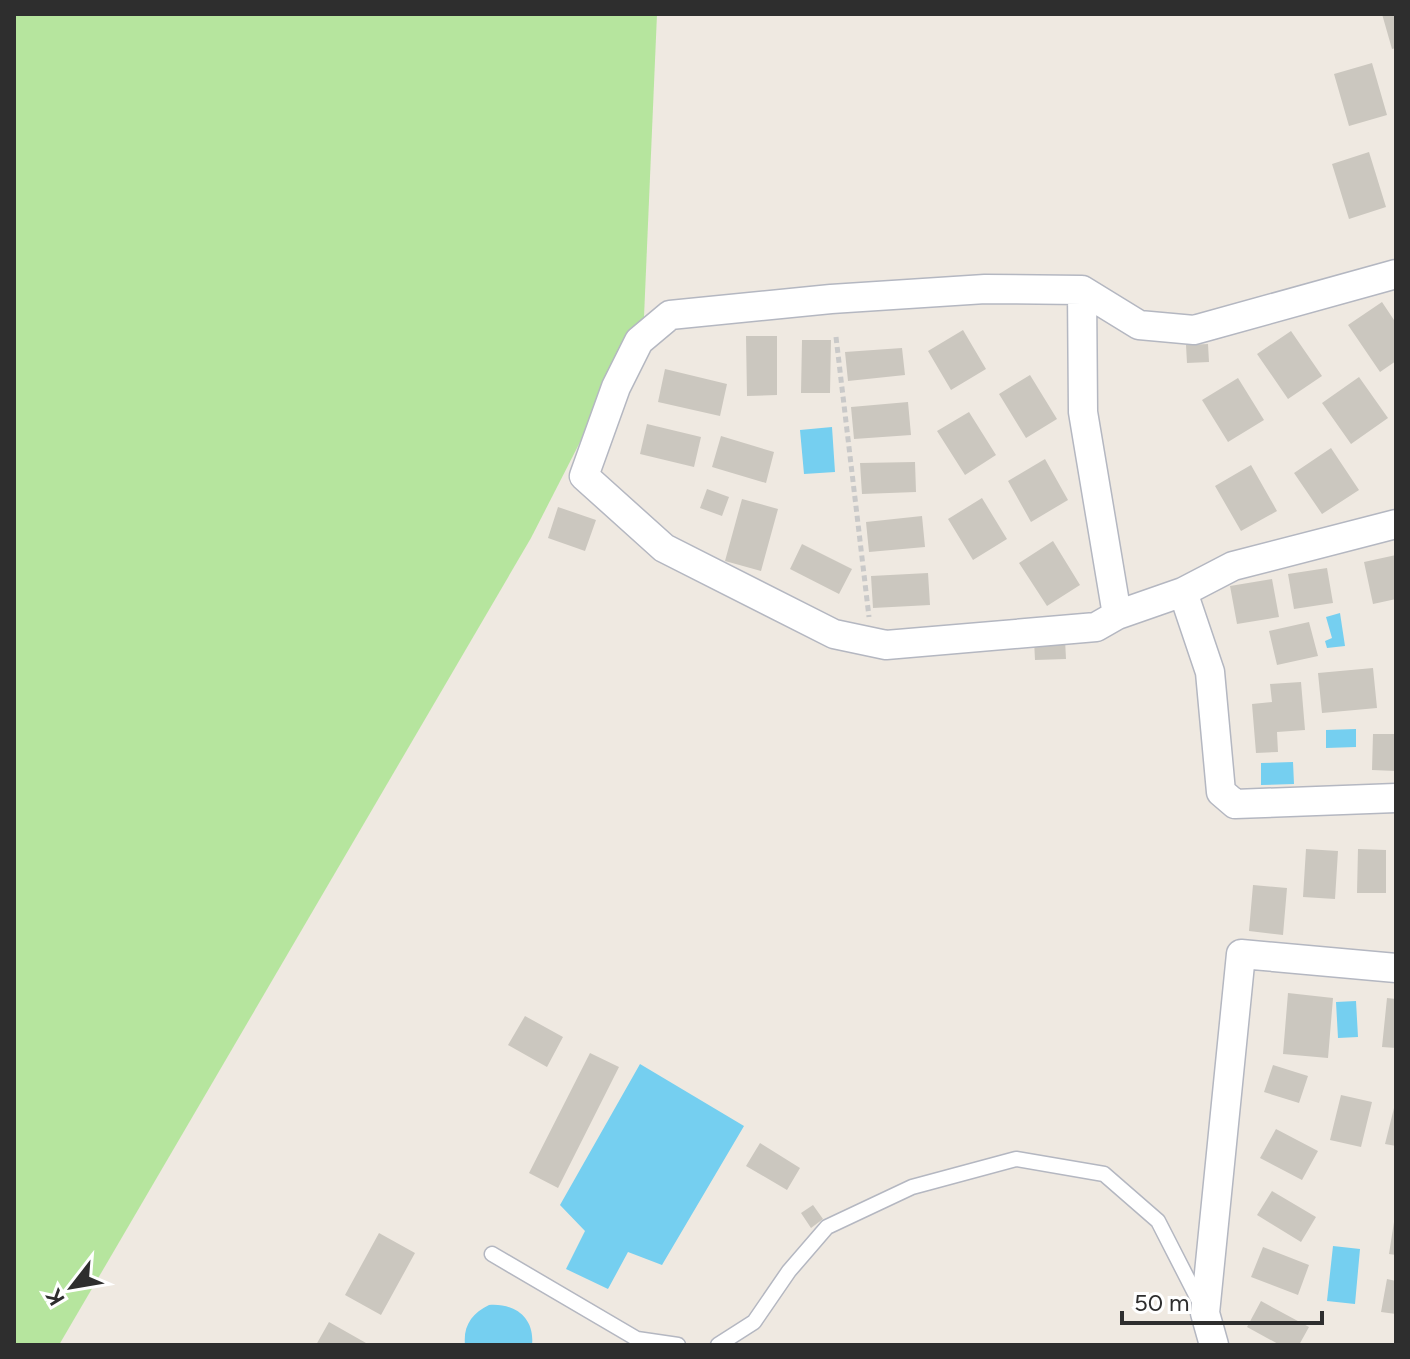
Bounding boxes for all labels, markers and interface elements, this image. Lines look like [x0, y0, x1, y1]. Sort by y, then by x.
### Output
north arrow [32, 1247, 112, 1327]
scale bar [1122, 1275, 1322, 1325]
text: K [40, 1284, 71, 1310]
text: 50 m [1134, 1288, 1190, 1317]

